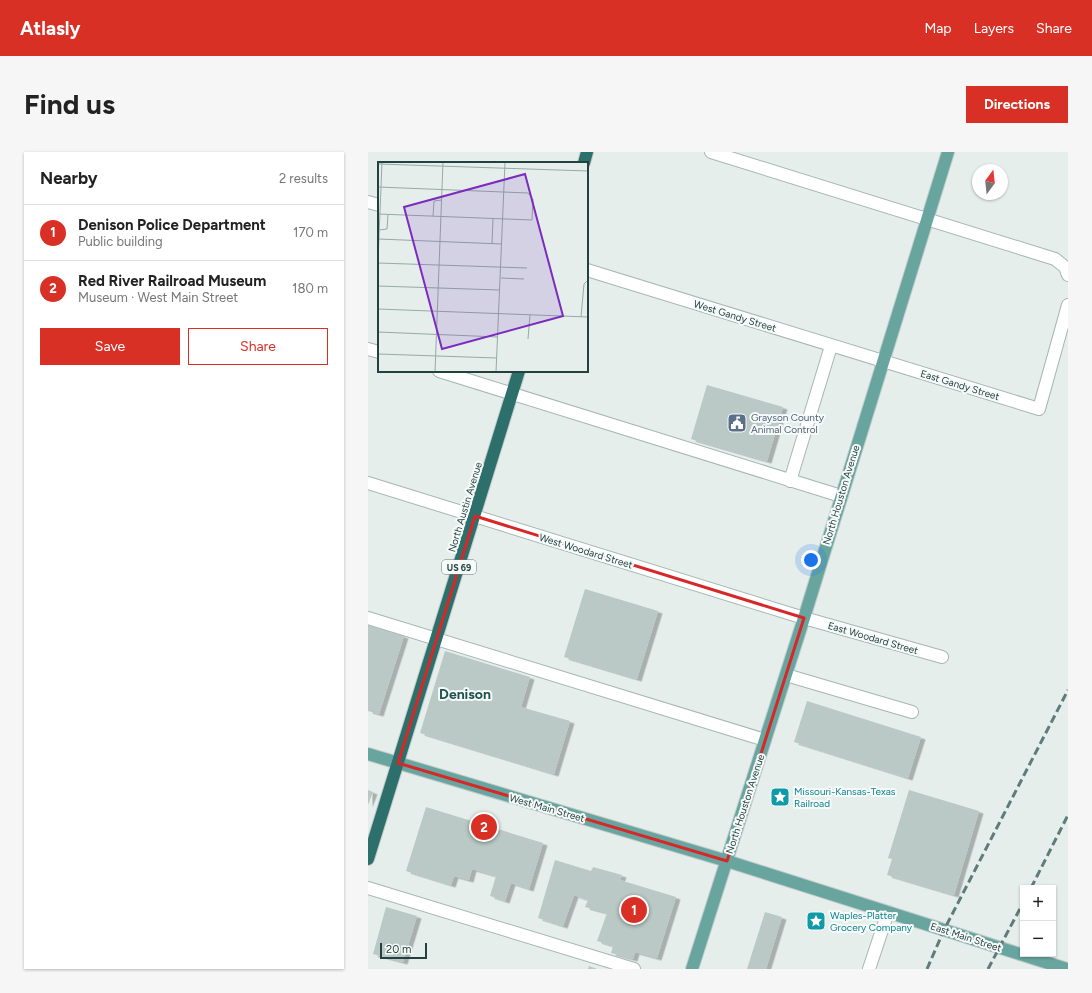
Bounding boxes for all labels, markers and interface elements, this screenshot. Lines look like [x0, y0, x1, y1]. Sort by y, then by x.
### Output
text: Atlasly [20, 17, 80, 40]
text: Map [924, 20, 952, 37]
text: Layers [974, 20, 1014, 37]
text: Share [1036, 20, 1072, 37]
button: Directions [966, 86, 1068, 123]
text: Find us [24, 87, 115, 121]
inset map [378, 162, 588, 372]
north arrow [972, 164, 1008, 200]
text: Nearby [40, 168, 98, 188]
text: 2 results [279, 171, 328, 186]
text: Denison Police Department [78, 216, 266, 234]
text: 1 [50, 225, 56, 240]
text: 170 m [293, 225, 328, 240]
text: Public building [78, 234, 163, 249]
text: Red River Railroad Museum [78, 272, 266, 290]
text: 2 [49, 281, 57, 296]
text: 180 m [292, 281, 328, 296]
text: Museum · West Main Street [78, 290, 238, 305]
street label: West Gandy Street [692, 297, 778, 335]
button: Save [40, 328, 180, 365]
button: Share [188, 328, 328, 365]
street label: East Gandy Street [919, 367, 1001, 403]
place label: Grayson County Animal Control [751, 411, 825, 436]
public building icon: Grayson County Animal Control [726, 412, 748, 434]
street label: North Houston Avenue [820, 443, 863, 547]
street label: North Austin Avenue [445, 460, 485, 554]
street label: West Woodard Street [538, 531, 635, 571]
your location [801, 550, 821, 570]
road number: US 69 [442, 560, 476, 574]
street label: East Woodard Street [826, 619, 920, 657]
district label: Denison [439, 686, 491, 703]
street label: North Houston Avenue [723, 752, 767, 855]
place label: Missouri-Kansas-Texas Railroad [794, 785, 896, 810]
place icon: Missouri-Kansas-Texas Railroad [769, 786, 791, 808]
street label: West Main Street [508, 791, 586, 825]
pin: 2 [471, 812, 497, 842]
map controls [1020, 885, 1056, 957]
button: + [1020, 885, 1056, 921]
pin: 1 [621, 895, 647, 925]
place label: Waples-Platter Grocery Company [830, 909, 913, 934]
place icon: Waples-Platter Grocery Company [805, 910, 827, 932]
street label: East Main Street [929, 919, 1003, 955]
button: − [1020, 921, 1056, 957]
scale bar [380, 941, 427, 960]
text: 20 m [386, 943, 411, 956]

